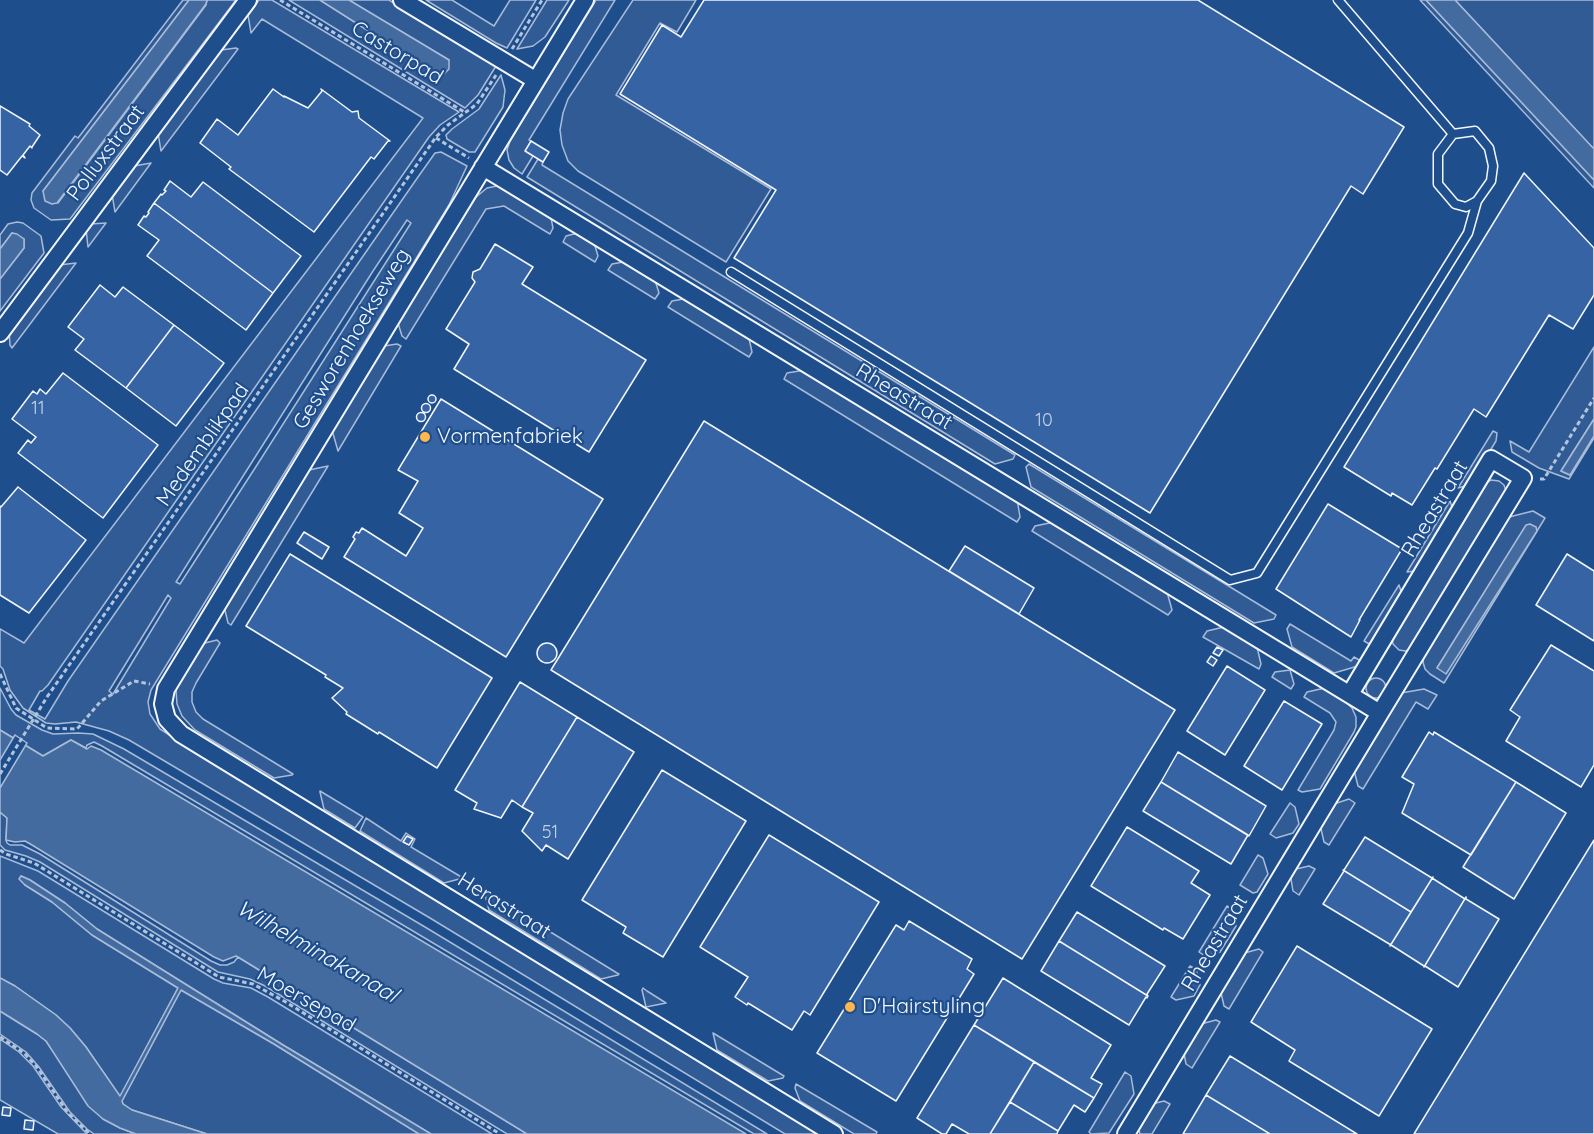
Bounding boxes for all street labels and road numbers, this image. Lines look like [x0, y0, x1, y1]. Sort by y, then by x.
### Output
street label: Castorpad [347, 16, 447, 90]
street label: Polluxstraat [62, 100, 150, 206]
street label: Gesworenhoekseweg [288, 244, 416, 434]
street label: Rheastraat [851, 358, 957, 436]
street label: Medemblikpad [151, 379, 255, 511]
street label: Rheastraat [1396, 456, 1474, 562]
street label: Herastraat [453, 867, 555, 945]
street label: Rheastraat [1176, 890, 1254, 996]
street label: Moersepad [252, 962, 360, 1038]

